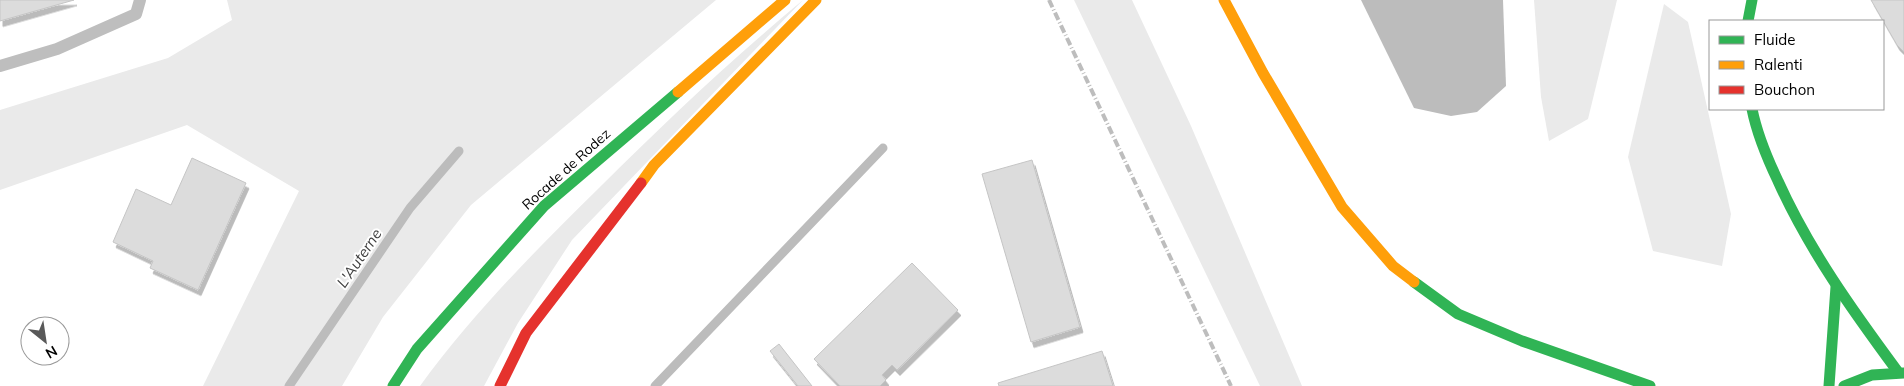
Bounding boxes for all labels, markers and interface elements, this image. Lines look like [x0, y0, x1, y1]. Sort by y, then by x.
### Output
legend [1709, 20, 1884, 110]
text: Fluide [1754, 30, 1795, 49]
text: Ralenti [1754, 55, 1803, 74]
text: Bouchon [1754, 80, 1815, 99]
street label: Rocade de Rodez [518, 125, 614, 213]
water label: L'Auterne [332, 225, 386, 291]
north arrow [20, 316, 70, 366]
text: N [42, 342, 61, 363]

